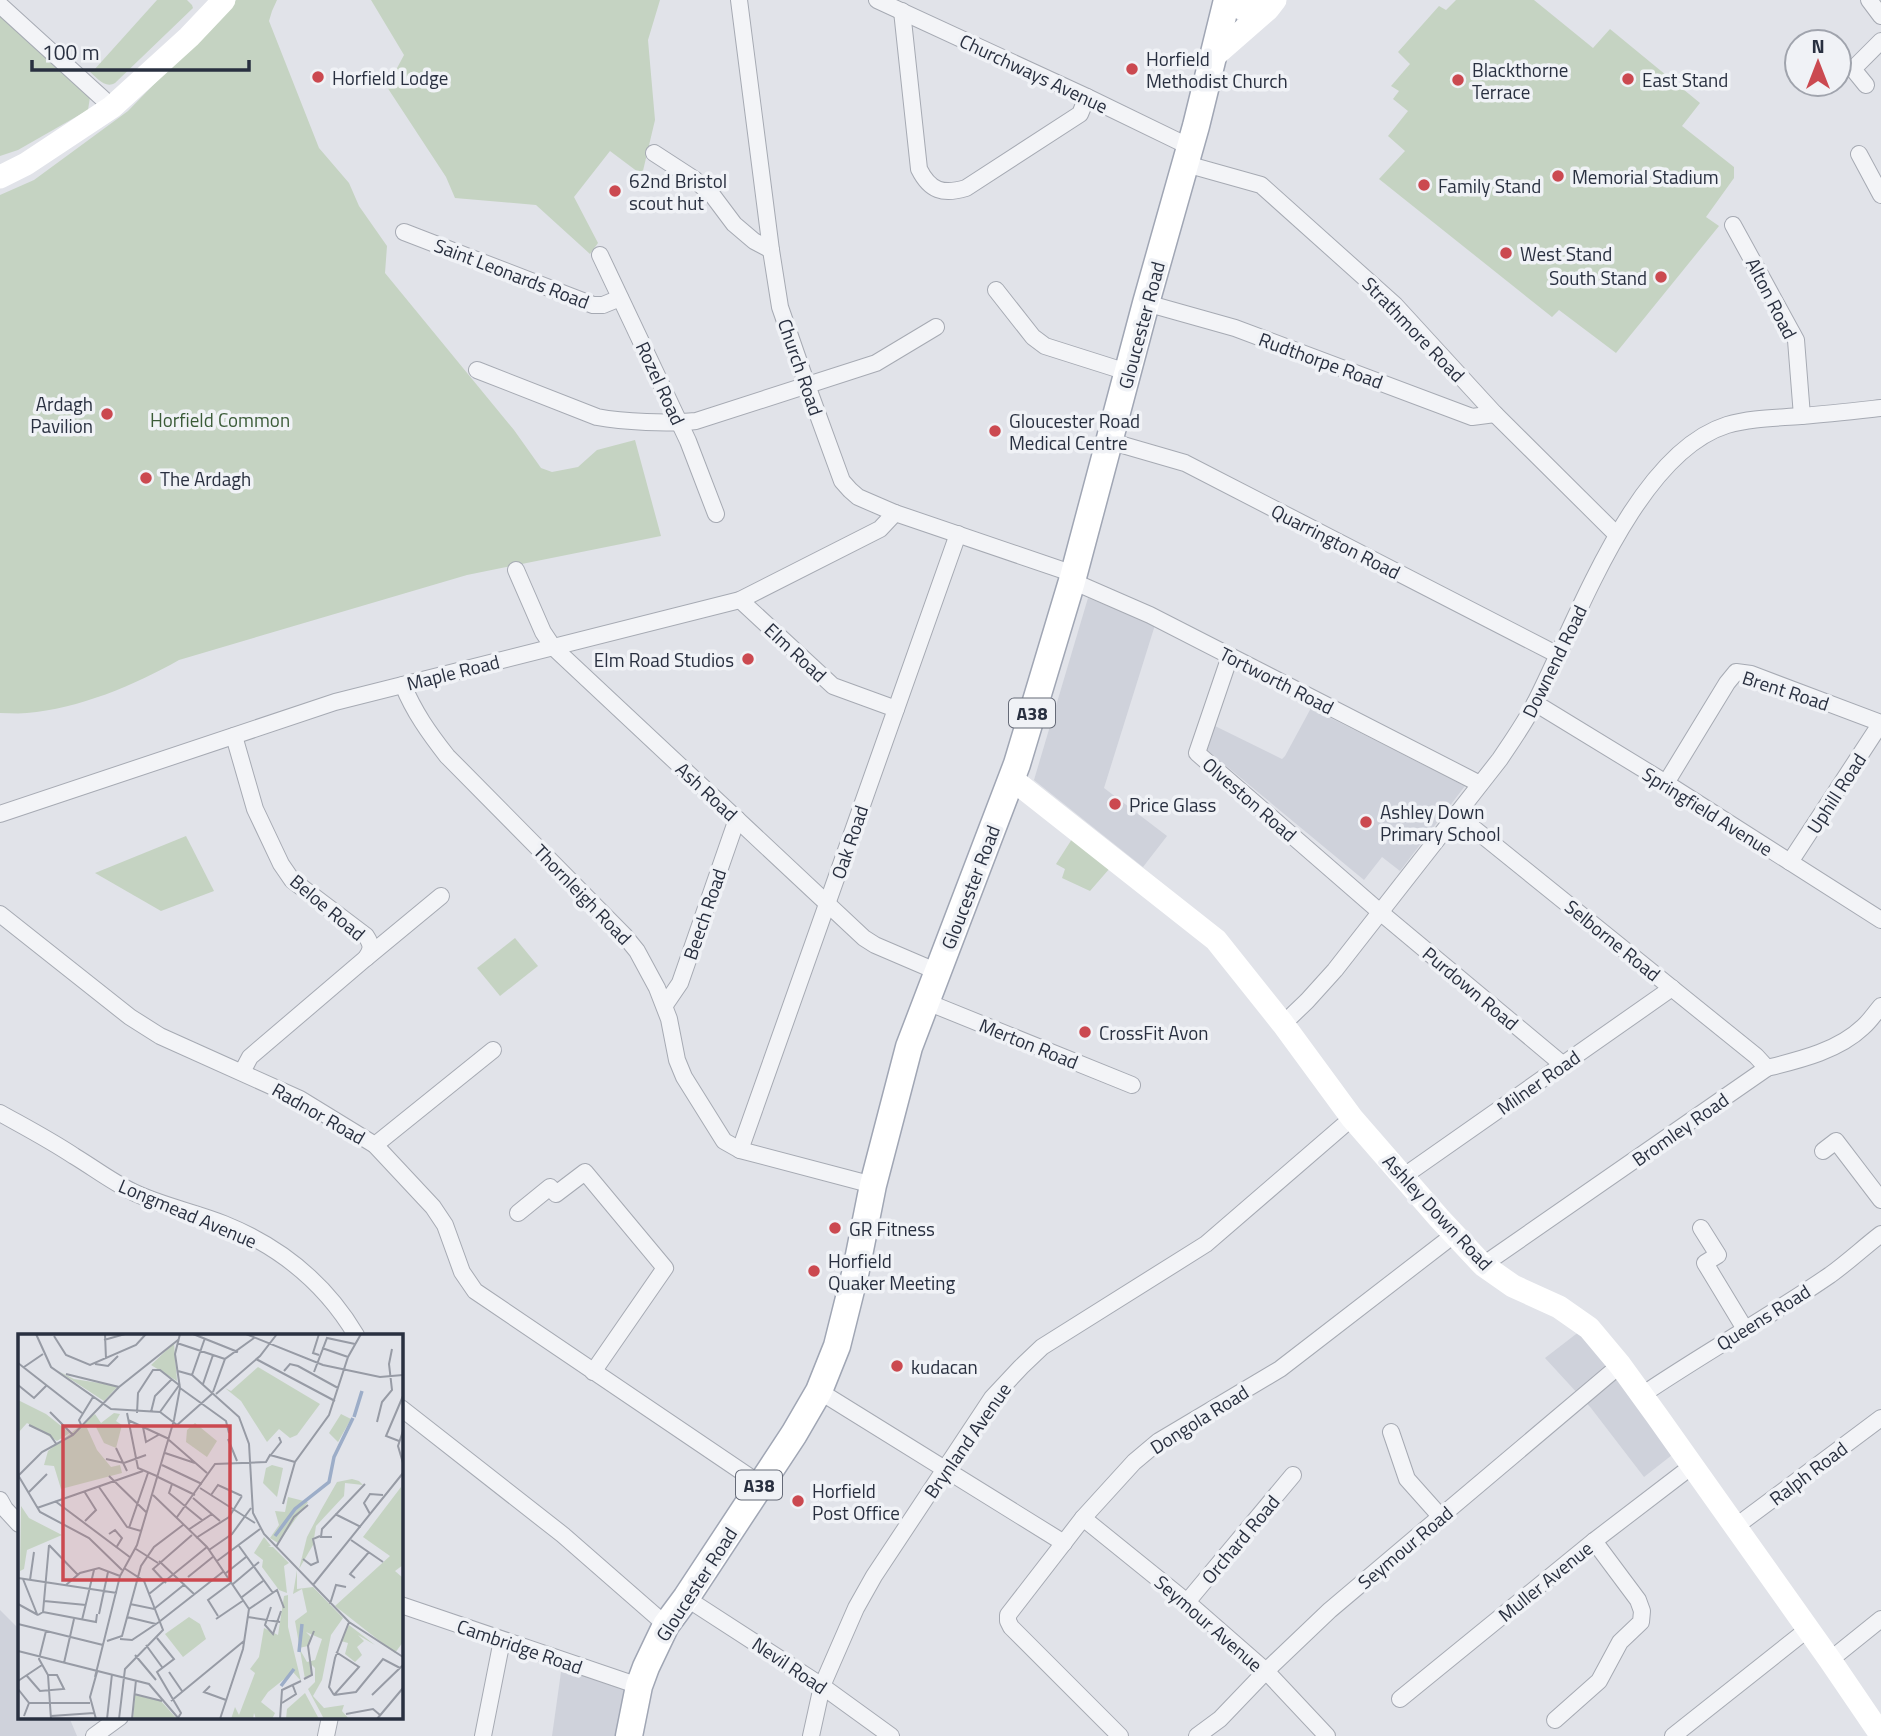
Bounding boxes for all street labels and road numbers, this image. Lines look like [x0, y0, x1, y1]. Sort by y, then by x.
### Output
street label: Churchways Avenue [955, 26, 1113, 120]
street label: Saint Leonards Road [430, 230, 594, 316]
street label: Alton Road [1739, 252, 1805, 344]
street label: Gloucester Road [1110, 258, 1172, 392]
street label: Strathmore Road [1356, 270, 1472, 388]
street label: Church Road [771, 315, 831, 419]
street label: Rudthorpe Road [1255, 324, 1387, 396]
street label: Rozel Road [629, 336, 693, 430]
street label: Quarrington Road [1266, 496, 1406, 586]
street label: Downend Road [1514, 600, 1594, 722]
street label: Elm Road [758, 615, 834, 689]
street label: Tortworth Road [1215, 639, 1339, 721]
street label: Maple Road [404, 646, 502, 698]
street label: Brent Road [1739, 662, 1833, 718]
road number: A38 [1009, 698, 1055, 728]
street label: Uphill Road [1799, 747, 1873, 839]
street label: Olveston Road [1197, 750, 1303, 848]
street label: Ash Road [669, 755, 745, 827]
street label: Springfield Avenue [1637, 759, 1779, 863]
street label: Oak Road [823, 801, 875, 883]
street label: Gloucester Road [933, 821, 1007, 953]
street label: Thornleigh Road [527, 837, 639, 951]
street label: Beech Road [675, 865, 733, 963]
street label: Beloe Road [284, 867, 372, 947]
street label: Selborne Road [1559, 892, 1667, 988]
street label: Purdown Road [1417, 939, 1525, 1037]
street label: Merton Road [975, 1010, 1083, 1076]
street label: Milner Road [1490, 1043, 1586, 1121]
street label: Radnor Road [267, 1075, 371, 1151]
street label: Bromley Road [1626, 1085, 1734, 1173]
street label: Ashley Down Road [1376, 1147, 1500, 1277]
street label: Longmead Avenue [114, 1171, 262, 1255]
street label: Queens Road [1710, 1277, 1816, 1357]
street label: Brynland Avenue [916, 1376, 1018, 1504]
street label: Dongola Road [1144, 1377, 1254, 1461]
street label: Ralph Road [1763, 1434, 1853, 1512]
road number: A38 [736, 1470, 782, 1500]
street label: Orchard Road [1194, 1488, 1286, 1590]
street label: Seymour Road [1351, 1498, 1459, 1596]
street label: Gloucester Road [648, 1521, 744, 1647]
street label: Muller Avenue [1491, 1534, 1599, 1628]
street label: Seymour Avenue [1149, 1568, 1269, 1678]
street label: Cambridge Road [453, 1611, 587, 1681]
street label: Nevil Road [747, 1629, 833, 1701]

